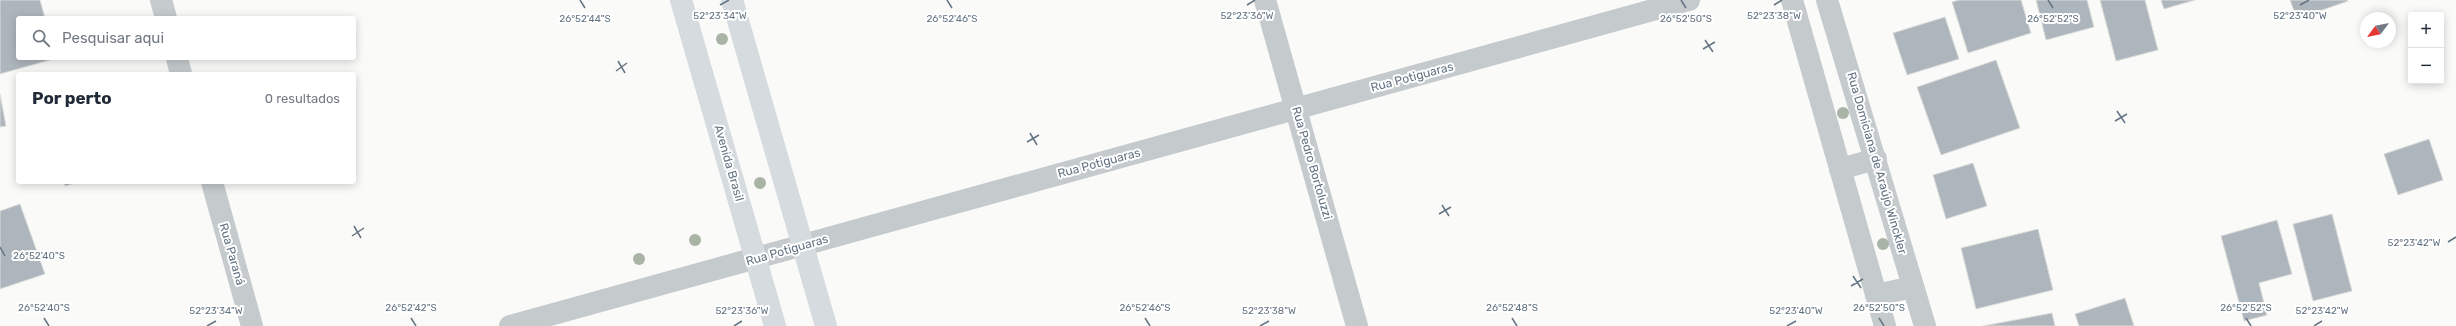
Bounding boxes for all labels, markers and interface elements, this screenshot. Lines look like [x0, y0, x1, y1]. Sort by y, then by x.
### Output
text: 52°23'34"W [693, 10, 747, 22]
text: 52°23'36"W [1220, 10, 1274, 22]
text: 52°23'38"W [1747, 10, 1801, 22]
text: 52°23'40"W [2273, 10, 2327, 22]
north arrow [2360, 12, 2396, 48]
map controls [2408, 12, 2444, 84]
button: + [2408, 12, 2444, 48]
text: 26°52'44"S [559, 13, 611, 25]
text: 26°52'46"S [926, 13, 978, 25]
text: 26°52'50"S [1660, 13, 1712, 25]
text: 26°52'52"S [2027, 13, 2079, 25]
search box [16, 16, 356, 60]
icon: search [30, 27, 52, 49]
text: Pesquisar aqui [62, 29, 164, 47]
button: − [2408, 48, 2444, 84]
street label: Rua Potiguaras [1369, 59, 1455, 95]
street label: Rua Domiciana de Araújo Winckler [1844, 70, 1910, 256]
text: Por perto [32, 88, 112, 108]
text: 0 resultados [265, 91, 340, 106]
street label: Rua Pedro Bortoluzzi [1289, 105, 1335, 221]
street label: Avenida Brasil [711, 123, 747, 203]
street label: Rua Potiguaras [1056, 145, 1142, 181]
street label: Rua Paraná [216, 221, 248, 287]
street label: Rua Potiguaras [744, 232, 830, 268]
text: 52°23'42"W [2387, 237, 2441, 249]
text: 26°52'40"S [13, 250, 65, 262]
text: 26°52'40"S [18, 302, 70, 314]
text: 26°52'42"S [385, 302, 437, 314]
text: 26°52'46"S [1119, 302, 1171, 314]
text: 26°52'48"S [1486, 302, 1538, 314]
text: 26°52'50"S [1853, 302, 1905, 314]
text: 26°52'52"S [2220, 302, 2272, 314]
text: 52°23'34"W [189, 305, 243, 317]
text: 52°23'36"W [715, 305, 769, 317]
text: 52°23'38"W [1242, 305, 1296, 317]
text: 52°23'40"W [1769, 305, 1823, 317]
text: 52°23'42"W [2295, 305, 2349, 317]

